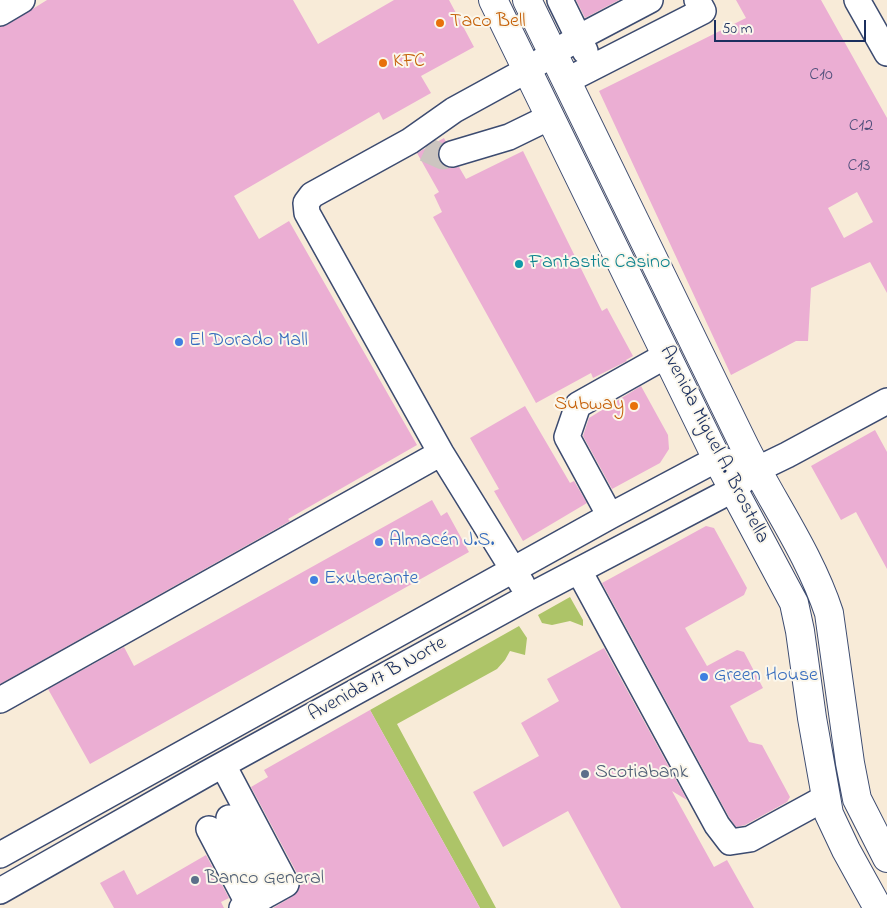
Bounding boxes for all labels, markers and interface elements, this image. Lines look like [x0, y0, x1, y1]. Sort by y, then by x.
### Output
scale bar [717, 10, 870, 42]
place label: Taco Bell [450, 11, 526, 35]
marker: Taco Bell [434, 17, 446, 29]
text: 50 m [722, 18, 752, 40]
place label: KFC [393, 51, 425, 75]
marker: KFC [377, 57, 389, 69]
house number: C10 [809, 65, 833, 87]
house number: C12 [849, 116, 873, 138]
house number: C13 [847, 156, 871, 178]
place label: Fantastic Casino [529, 252, 670, 276]
marker: Fantastic Casino [513, 258, 525, 270]
place label: El Dorado Mall [189, 330, 308, 354]
marker: El Dorado Mall [173, 336, 185, 348]
street label: Avenida Miguel A. Brostella [653, 342, 773, 548]
place label: Subway [554, 394, 624, 418]
marker: Subway [628, 400, 640, 412]
place label: Almacén J.S. [389, 530, 494, 554]
marker: Almacén J.S. [373, 536, 385, 548]
place label: Exuberante [324, 568, 419, 592]
marker: Exuberante [308, 574, 320, 586]
street label: Avenida 17 B Norte [305, 632, 451, 728]
place label: Green House [714, 665, 818, 689]
marker: Green House [698, 671, 710, 683]
place label: Scotiabank [595, 762, 688, 786]
marker: Scotiabank [579, 768, 591, 780]
place label: Banco General [205, 868, 324, 892]
marker: Banco General [189, 874, 201, 886]

